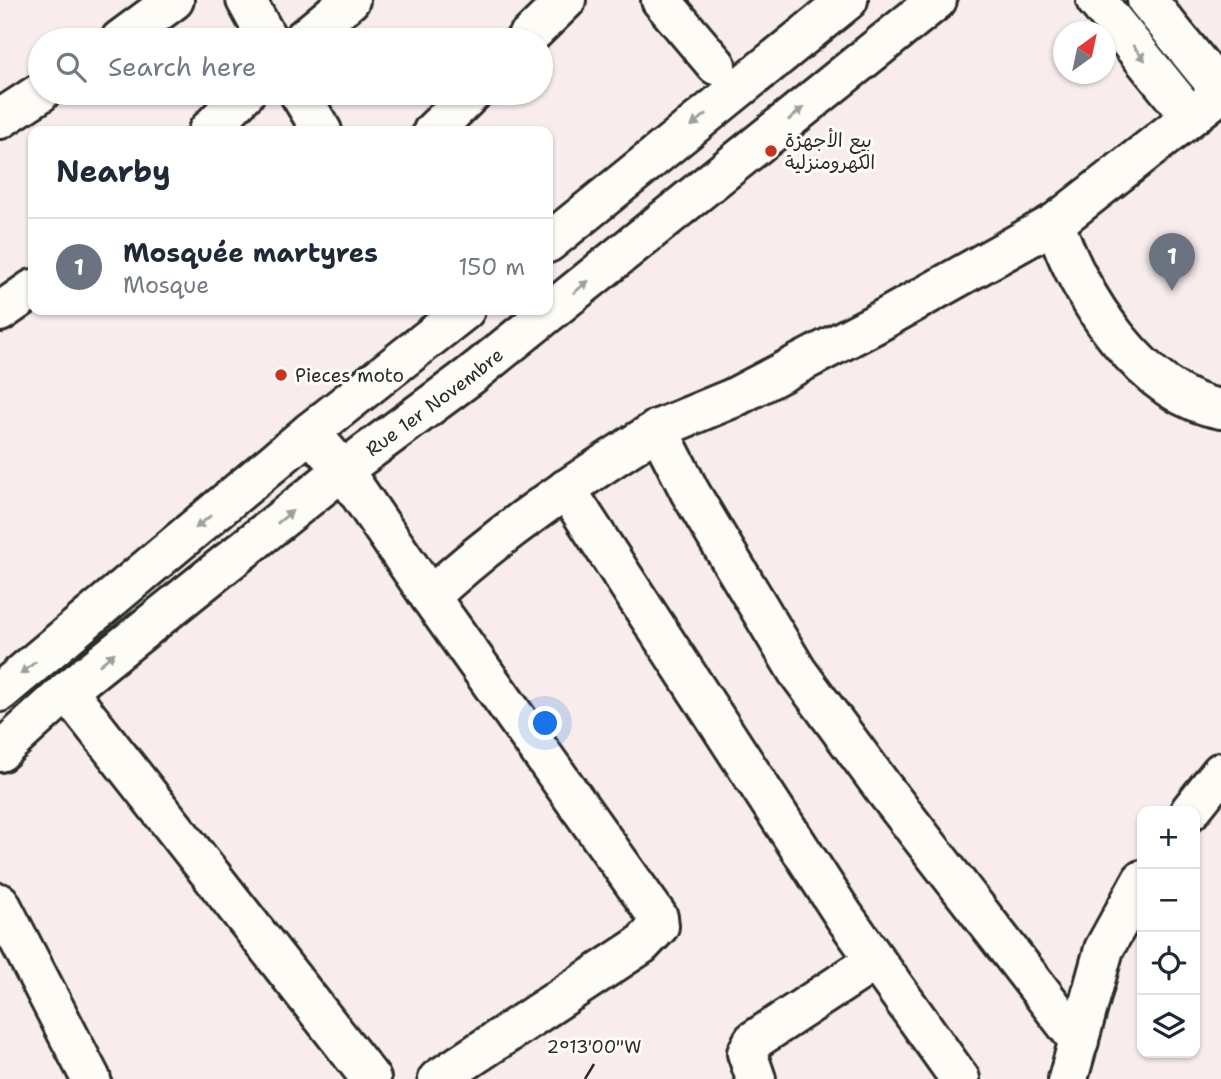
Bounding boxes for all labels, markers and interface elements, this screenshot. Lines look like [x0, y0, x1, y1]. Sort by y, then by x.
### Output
north arrow [1053, 21, 1116, 84]
search box [28, 28, 553, 105]
one-way arrow [1131, 45, 1146, 62]
icon: search [52, 48, 90, 86]
text: Search here [108, 49, 257, 84]
one-way arrow [787, 107, 805, 122]
one-way arrow [691, 112, 708, 127]
place label: بيع الأجهزة الكهرومنزلية [785, 128, 875, 175]
marker: بيع الأجهزة الكهرومنزلية [763, 143, 779, 159]
text: Nearby [56, 151, 171, 192]
pin: 1 [1149, 233, 1195, 291]
text: Mosquée martyres [123, 235, 378, 270]
text: 1 [74, 252, 84, 282]
text: 150 m [458, 252, 525, 282]
text: Mosque [123, 270, 209, 300]
one-way arrow [571, 280, 589, 295]
street label: Rue 1er Novembre [361, 342, 508, 462]
place label: Pieces moto [295, 363, 404, 388]
marker: Pieces moto [273, 367, 289, 383]
one-way arrow [276, 510, 293, 525]
one-way arrow [194, 514, 211, 529]
one-way arrow [99, 652, 116, 667]
one-way arrow [20, 661, 38, 676]
your location [528, 706, 562, 740]
map controls [1137, 806, 1200, 1058]
button: + [1137, 806, 1200, 869]
button: − [1137, 869, 1200, 932]
button: locate [1137, 932, 1200, 995]
button: layers [1137, 995, 1200, 1058]
text: 2°13'00"W [547, 1035, 641, 1059]

